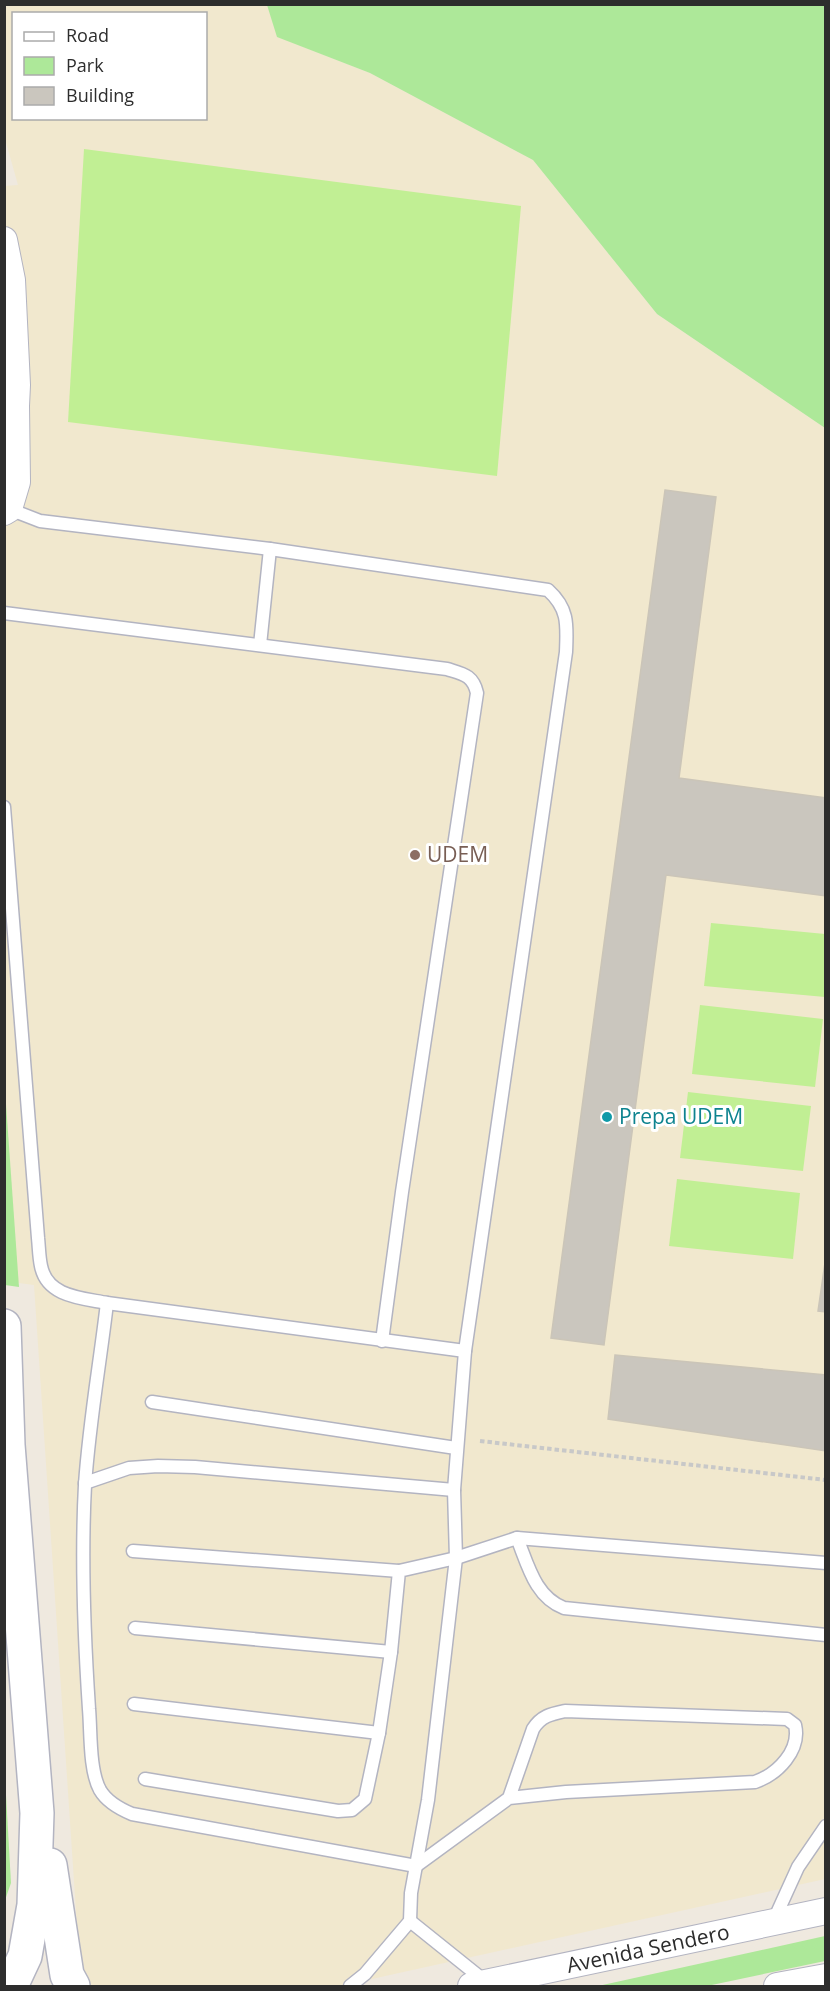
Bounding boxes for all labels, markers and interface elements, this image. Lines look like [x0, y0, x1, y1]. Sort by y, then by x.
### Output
legend [12, 12, 207, 120]
text: Road [66, 23, 109, 47]
text: Park [66, 53, 104, 77]
text: Building [66, 83, 134, 107]
place label: UDEM [427, 840, 488, 868]
marker: UDEM [408, 848, 422, 862]
place label: Prepa UDEM [619, 1102, 743, 1130]
marker: Prepa UDEM [600, 1110, 614, 1124]
street label: Avenida Sendero [564, 1917, 732, 1979]

